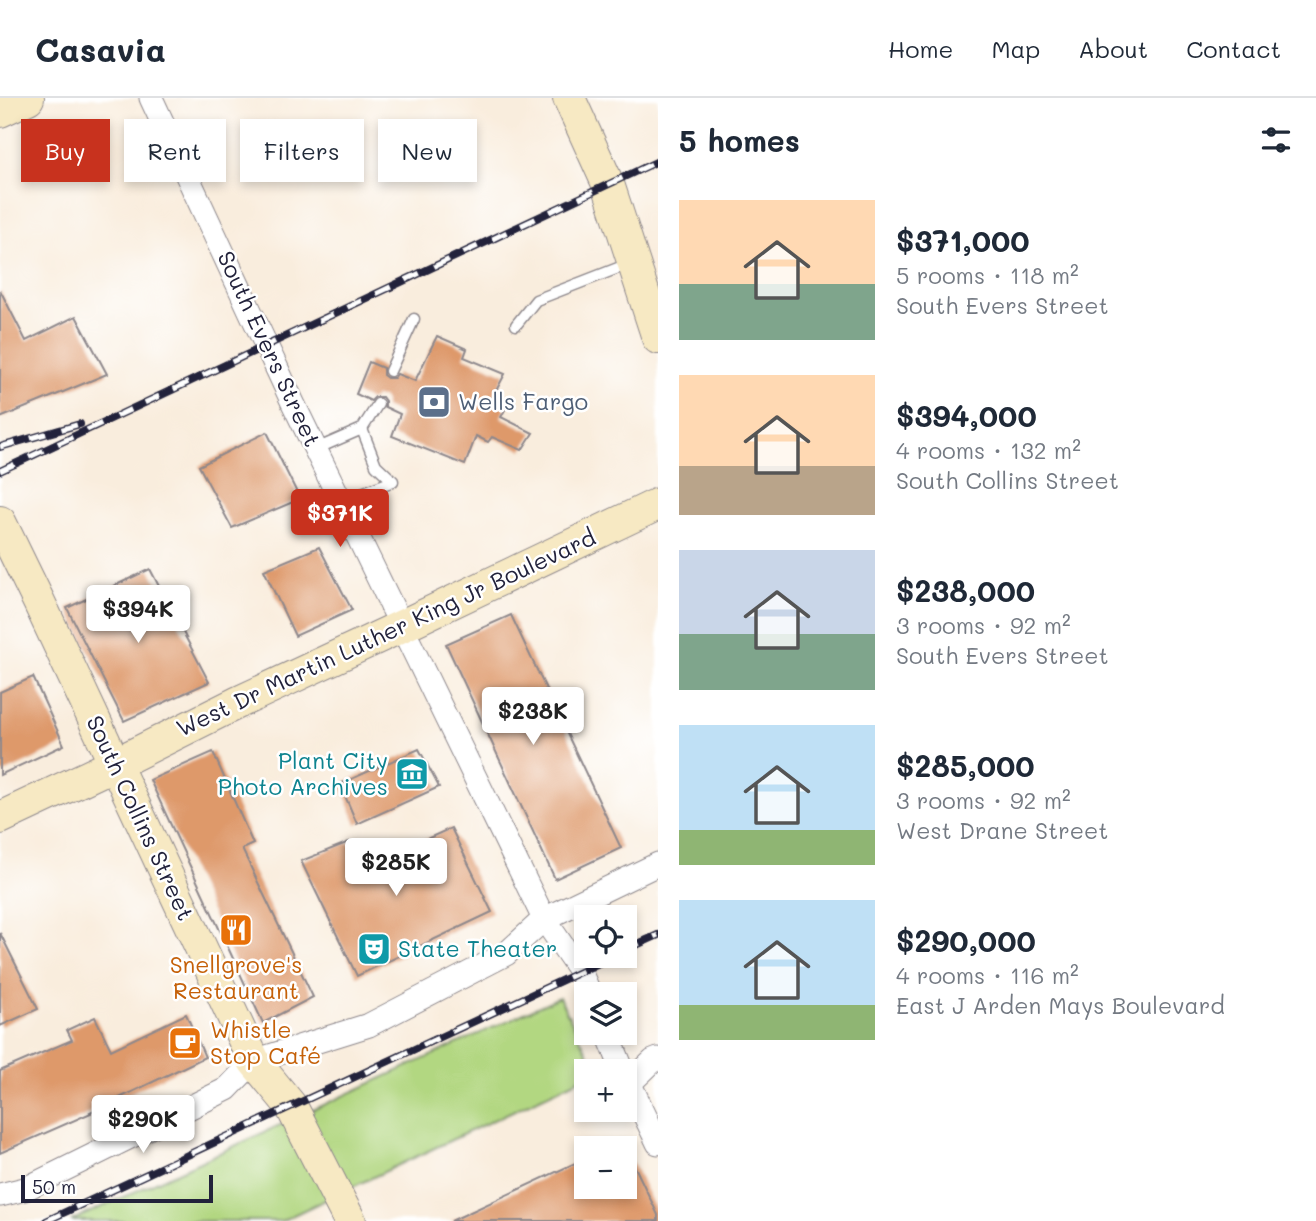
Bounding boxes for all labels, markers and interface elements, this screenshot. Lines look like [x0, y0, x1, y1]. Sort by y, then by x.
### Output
text: Casavia [35, 27, 166, 70]
text: Home [888, 33, 953, 64]
text: Map [991, 33, 1040, 64]
text: About [1078, 33, 1148, 64]
text: Contact [1186, 33, 1281, 64]
chip: Buy [21, 119, 110, 182]
chip: Rent [124, 119, 226, 182]
chip: Filters [240, 119, 364, 182]
chip: New [378, 119, 477, 182]
text: 5 homes [679, 120, 800, 160]
icon: filters [1257, 121, 1295, 159]
text: $371,000 [896, 220, 1030, 260]
icon: home [735, 228, 819, 312]
street label: South Evers Street [211, 246, 328, 451]
text: 5 rooms · 118 m² [896, 260, 1079, 290]
text: South Evers Street [896, 290, 1109, 320]
bank icon: Wells Fargo [415, 383, 453, 421]
place label: Wells Fargo [458, 386, 588, 416]
text: $394,000 [896, 395, 1037, 435]
icon: home [735, 403, 819, 487]
text: 4 rooms · 132 m² [896, 435, 1081, 465]
text: South Collins Street [896, 465, 1119, 495]
pin: $371K [291, 490, 389, 549]
text: $371K [307, 497, 373, 527]
street label: West Dr Martin Luther King Jr Boulevard [171, 521, 600, 743]
text: $238,000 [896, 570, 1035, 610]
icon: home [735, 578, 819, 662]
pin: $394K [89, 586, 187, 645]
text: $394K [102, 593, 174, 623]
text: 3 rooms · 92 m² [896, 610, 1071, 640]
text: South Evers Street [896, 640, 1109, 670]
pin: $238K [484, 688, 582, 747]
text: $238K [498, 695, 568, 725]
street label: South Collins Street [80, 710, 202, 925]
place label: Plant City Photo Archives [218, 745, 388, 801]
text: $285,000 [896, 745, 1035, 785]
icon: home [735, 753, 819, 837]
museum icon: Plant City Photo Archives [393, 755, 431, 793]
text: 3 rooms · 92 m² [896, 785, 1071, 815]
text: West Drane Street [896, 815, 1108, 845]
pin: $285K [347, 838, 445, 898]
text: $285K [361, 846, 431, 876]
map controls [574, 905, 637, 1199]
button: locate [574, 905, 637, 968]
restaurant icon: Snellgrove's Restaurant [217, 911, 255, 949]
text: $290,000 [896, 920, 1036, 960]
icon: home [735, 928, 819, 1012]
theatre icon: State Theater [355, 930, 393, 968]
place label: State Theater [398, 933, 557, 963]
place label: Snellgrove's Restaurant [170, 949, 302, 1005]
text: 4 rooms · 116 m² [896, 960, 1079, 990]
button: layers [574, 982, 637, 1045]
text: East J Arden Mays Boulevard [896, 990, 1225, 1020]
place label: Whistle Stop Café [210, 1014, 321, 1070]
cafe icon: Whistle Stop Café [166, 1024, 204, 1062]
button: + [574, 1059, 637, 1122]
pin: $290K [94, 1096, 192, 1155]
text: $290K [108, 1103, 178, 1133]
button: − [574, 1136, 637, 1199]
scale bar [21, 1172, 214, 1204]
text: 50 m [32, 1174, 76, 1199]

